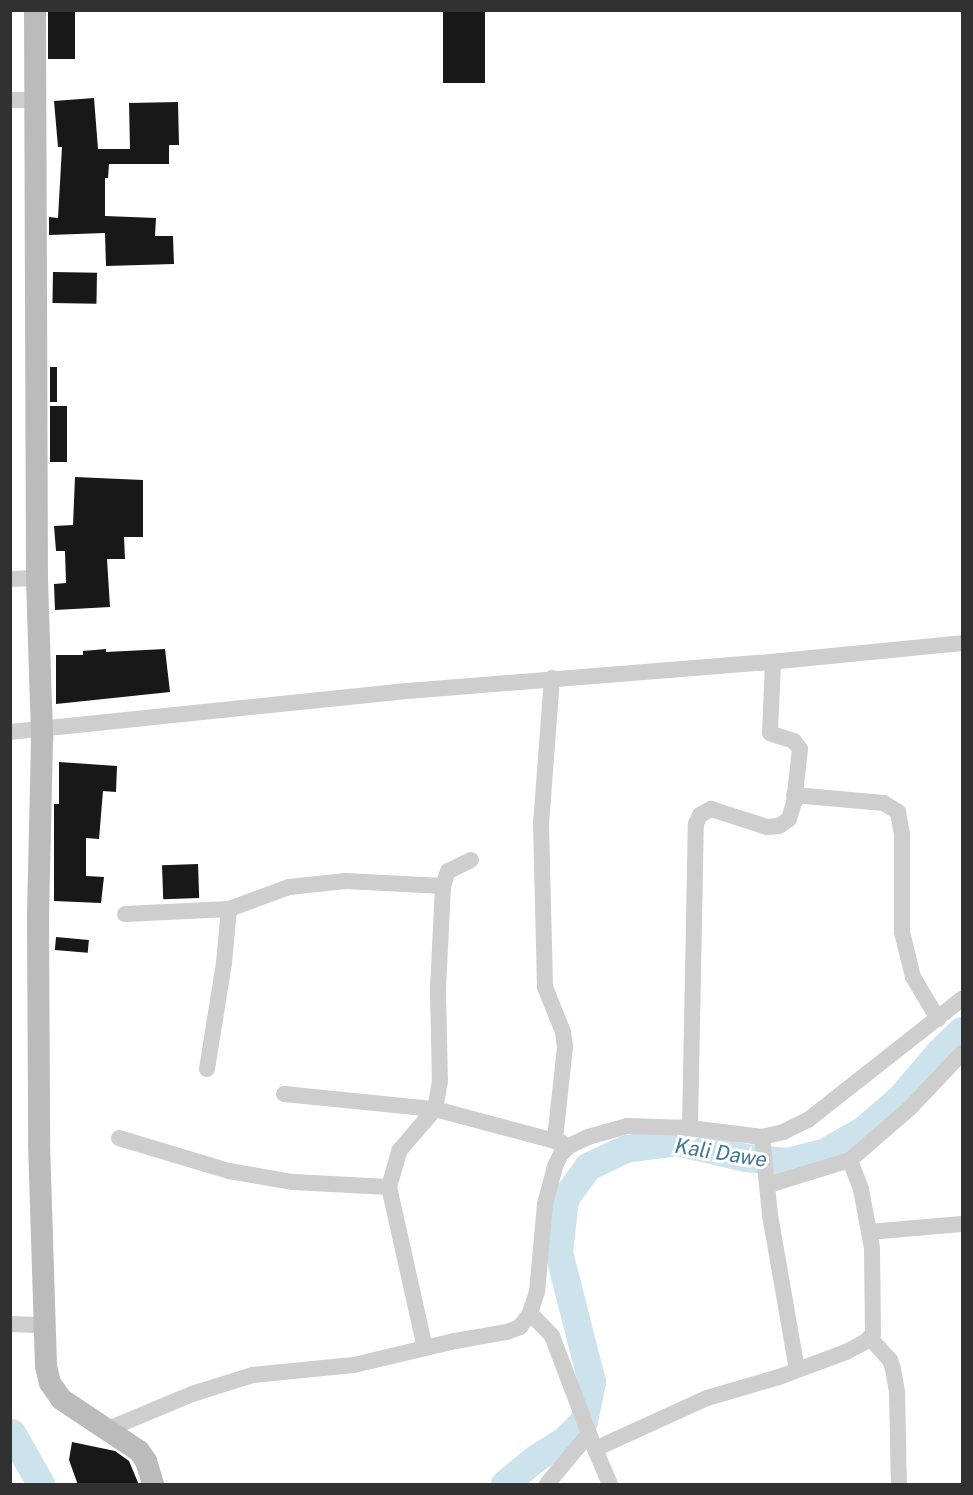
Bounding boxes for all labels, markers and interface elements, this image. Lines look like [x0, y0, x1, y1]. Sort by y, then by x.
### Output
water label: Kali Dawe [673, 1133, 769, 1173]

